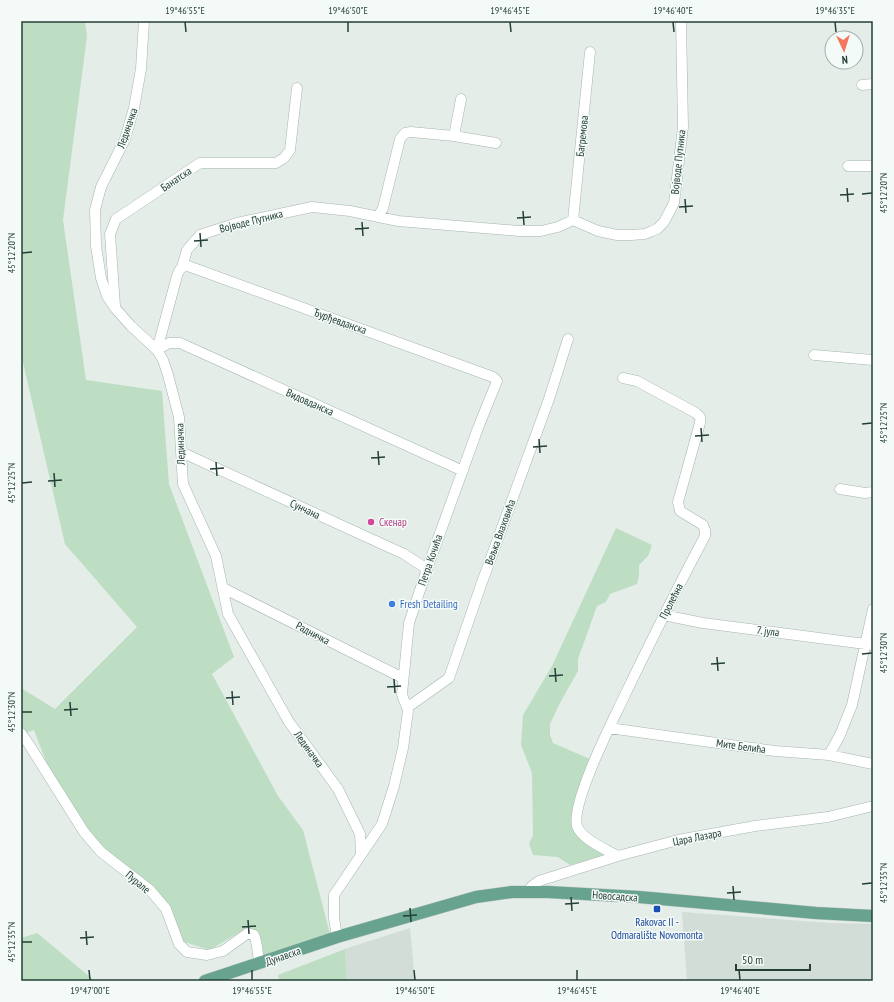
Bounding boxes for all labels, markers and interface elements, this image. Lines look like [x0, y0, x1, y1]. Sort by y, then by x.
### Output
text: 19°46'55"E [165, 4, 205, 17]
text: 19°46'50"E [328, 4, 368, 17]
text: 19°46'45"E [490, 4, 530, 17]
text: 19°46'40"E [653, 4, 693, 17]
text: 19°46'35"E [815, 4, 855, 17]
north arrow [824, 30, 864, 70]
text: N [841, 53, 848, 67]
street label: Лединачка [113, 106, 140, 151]
street label: Багремова [573, 115, 591, 157]
street label: Војводе Путника [668, 129, 688, 195]
street label: Банатска [158, 164, 194, 194]
text: 45°12'20"N [877, 173, 890, 213]
street label: Војводе Путника [218, 206, 284, 236]
text: 45°12'20"N [5, 233, 18, 273]
street label: Ђурђевданска [311, 305, 369, 337]
street label: Видовданска [284, 385, 336, 419]
text: 45°12'25"N [877, 403, 890, 443]
street label: Лединачка [172, 423, 188, 466]
text: 45°12'25"N [5, 463, 18, 503]
street label: Сунчана [288, 496, 322, 522]
street label: Вељка Влаховића [482, 497, 518, 567]
place label: Скенар [379, 515, 407, 529]
marker: Скенар [366, 517, 376, 527]
street label: Петра Кочића [415, 532, 445, 588]
street label: Пролећна [656, 581, 686, 621]
place label: Fresh Detailing [400, 597, 458, 611]
marker: Fresh Detailing [387, 599, 397, 609]
street label: Радничка [294, 618, 332, 648]
street label: 7. јула [756, 623, 780, 639]
text: 45°12'30"N [877, 633, 890, 673]
text: 45°12'30"N [5, 692, 18, 732]
street label: Лединачка [290, 727, 327, 770]
street label: Мите Белића [715, 736, 767, 756]
street label: Цара Лазара [671, 825, 723, 849]
text: 45°12'35"N [877, 863, 890, 903]
street label: Пурале [123, 868, 154, 897]
street label: Новосадска [592, 887, 638, 905]
marker: Rakovac II - Odmaralište Novomonta [652, 904, 662, 914]
place label: Rakovac II - Odmaralište Novomonta [611, 915, 703, 942]
text: 45°12'35"N [5, 922, 18, 962]
street label: Дунавска [264, 944, 302, 968]
scale bar [736, 946, 810, 972]
text: 50 m [742, 952, 763, 967]
text: 19°47'00"E [70, 984, 110, 997]
text: 19°46'55"E [232, 984, 272, 997]
text: 19°46'50"E [395, 984, 435, 997]
text: 19°46'45"E [557, 984, 597, 997]
text: 19°46'40"E [720, 984, 760, 997]

